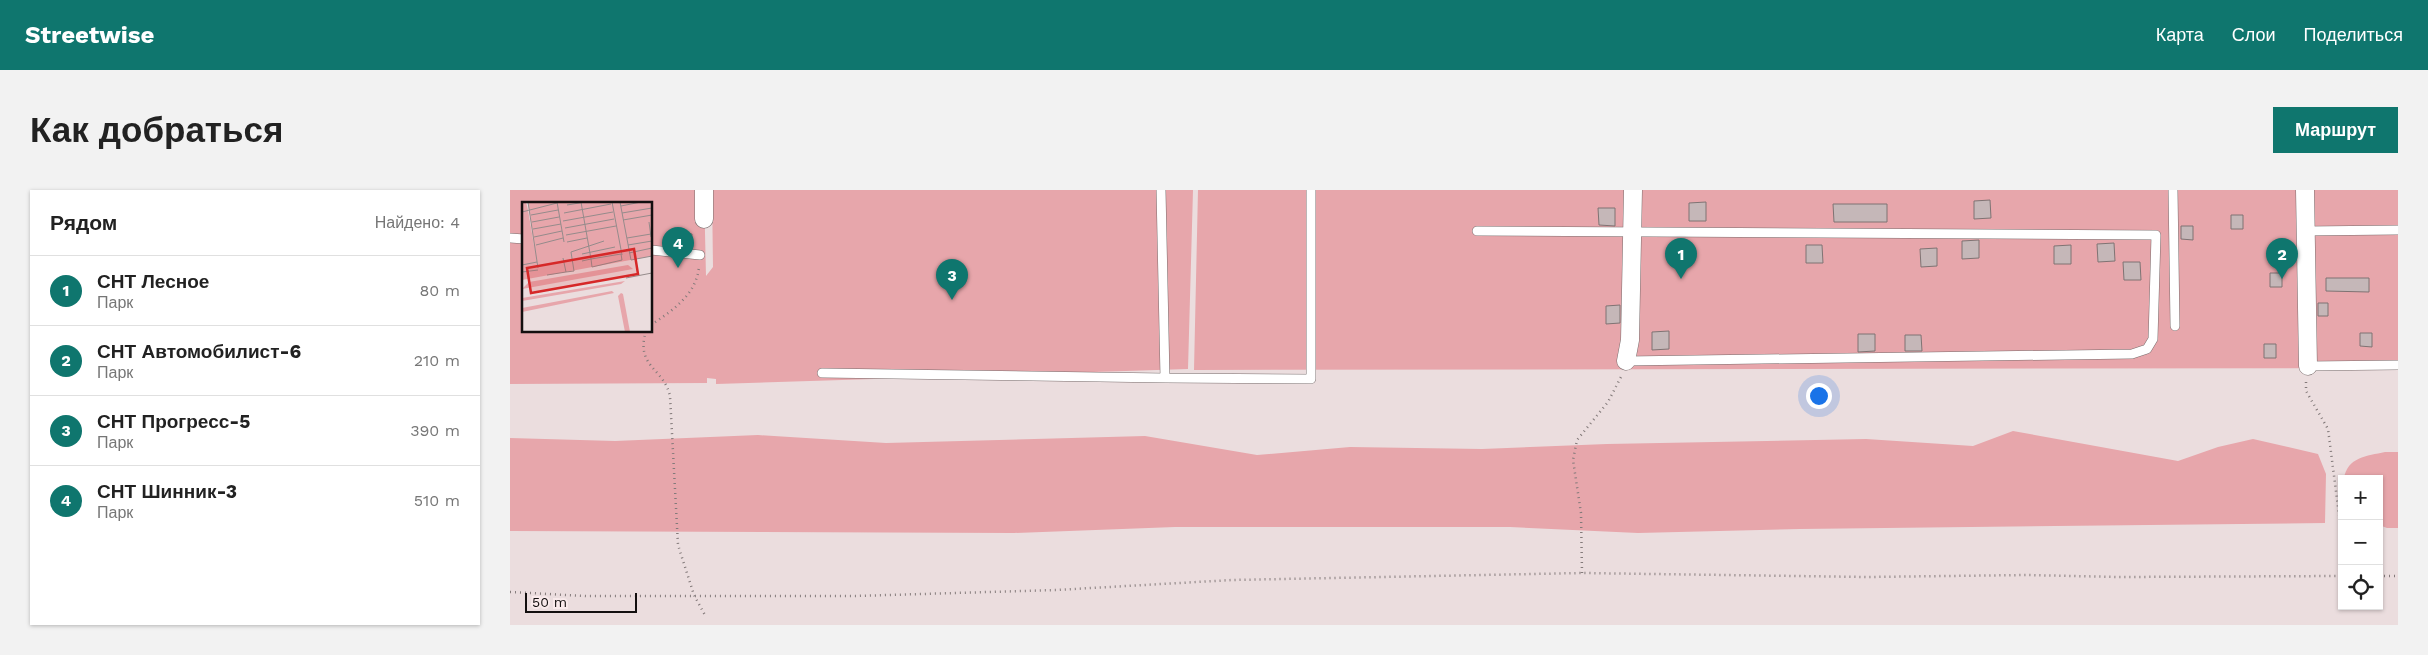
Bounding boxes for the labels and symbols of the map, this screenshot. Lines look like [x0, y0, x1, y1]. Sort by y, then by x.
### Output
inset map [522, 202, 652, 332]
pin: 4 [662, 227, 694, 268]
pin: 1 [1665, 238, 1697, 279]
pin: 2 [2266, 238, 2298, 279]
pin: 3 [936, 259, 968, 300]
your location [1806, 383, 1832, 409]
scale bar [525, 590, 638, 613]

